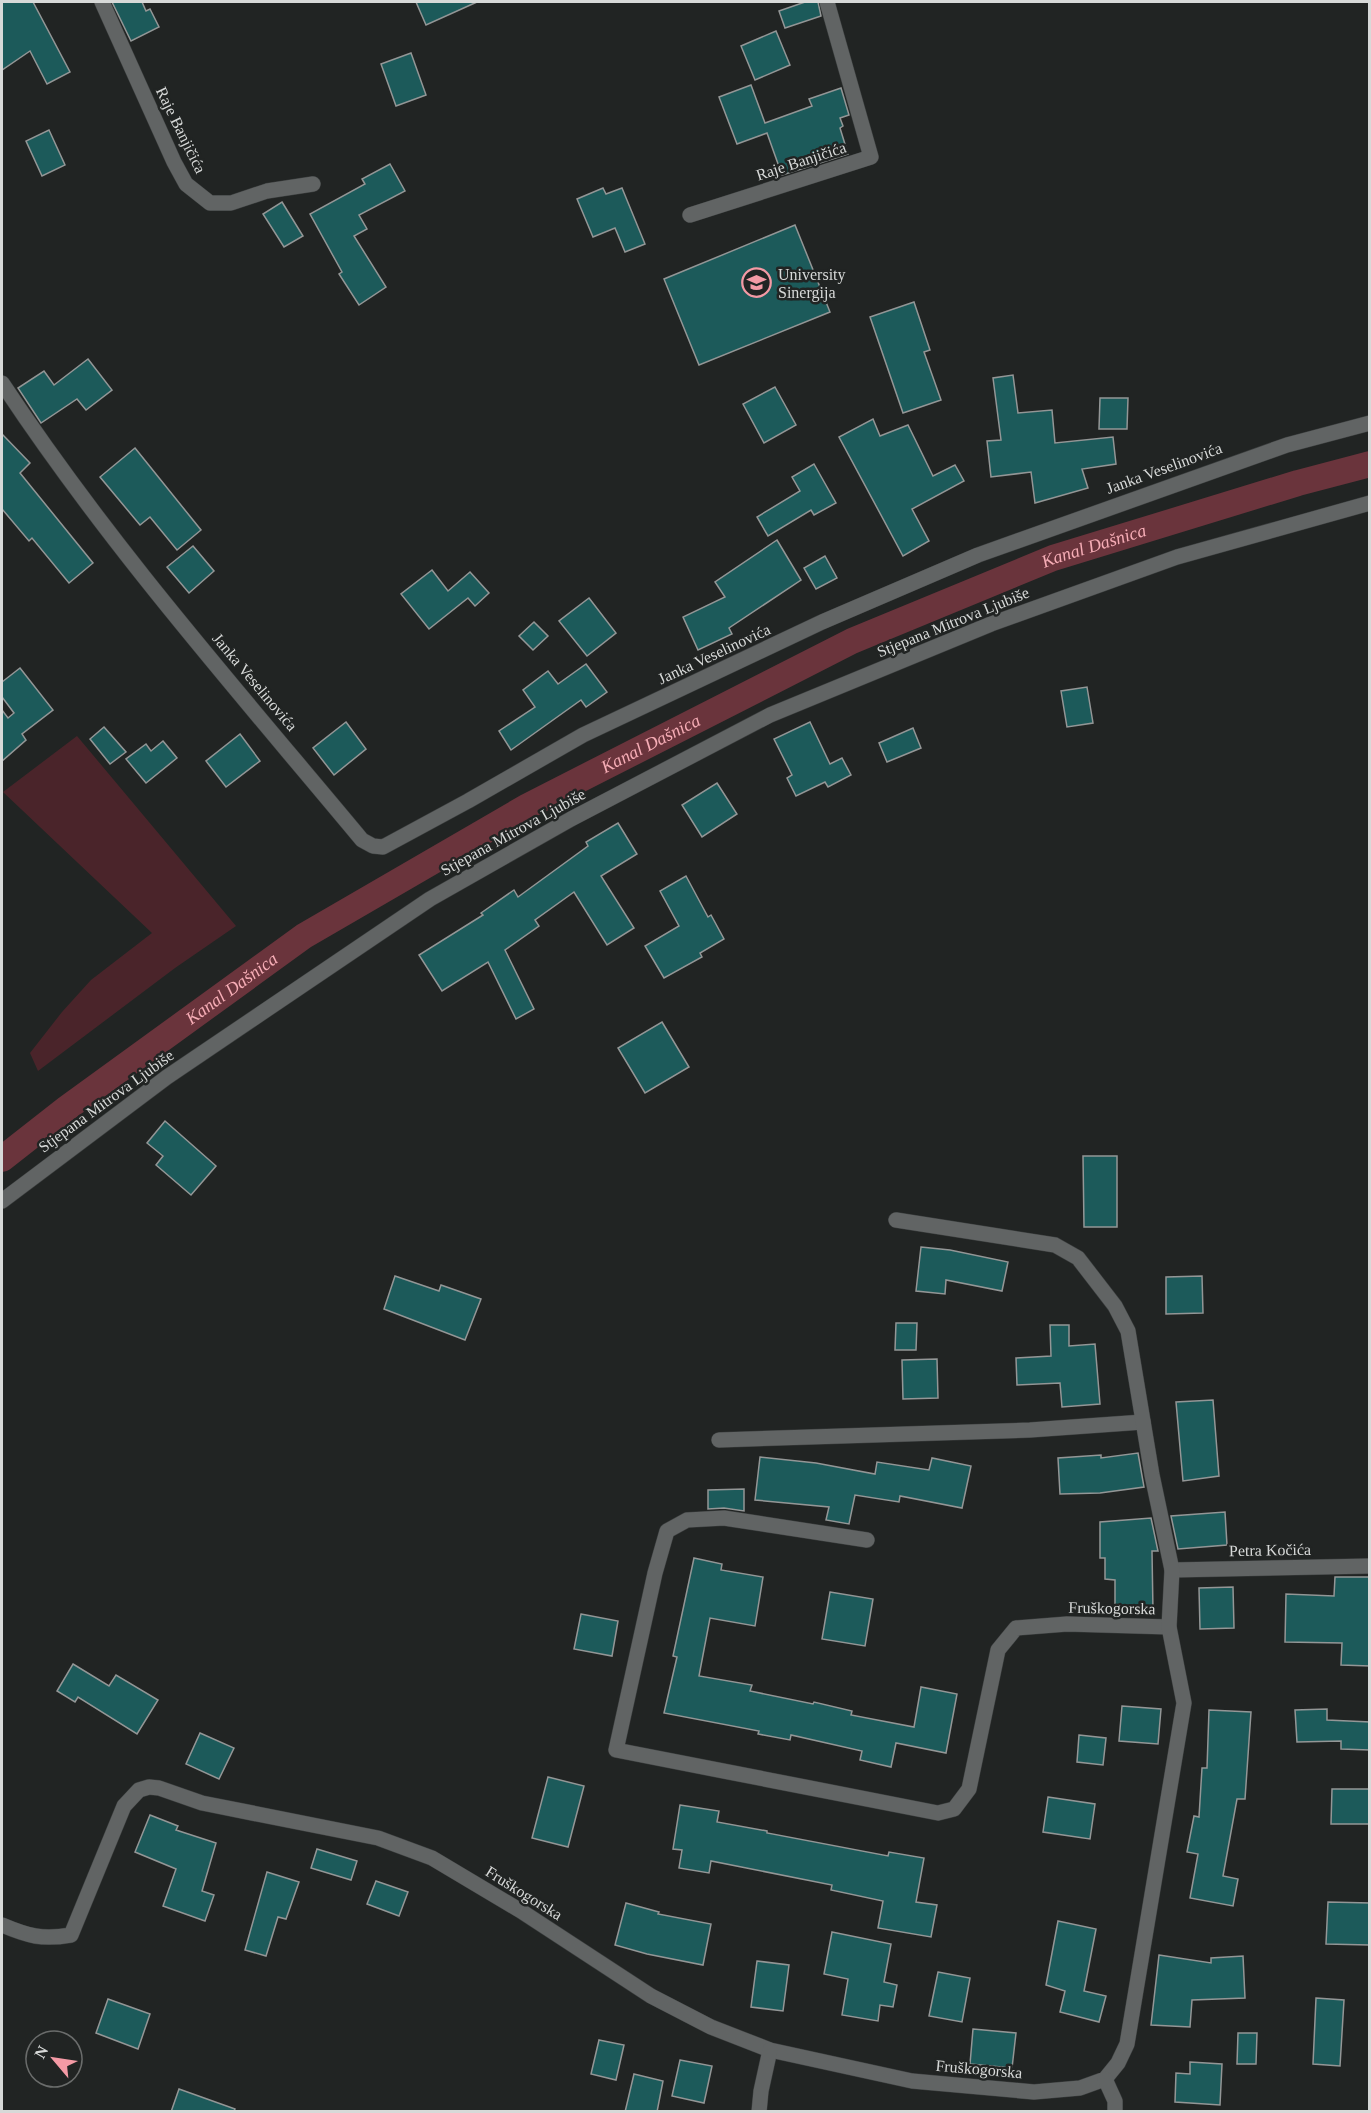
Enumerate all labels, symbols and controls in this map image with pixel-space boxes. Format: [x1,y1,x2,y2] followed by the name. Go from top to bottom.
[152,84,209,176] street label: Raje Banjičića
[754,138,849,185] street label: Raje Banjičića
[778,266,846,302] place label: University Sinergija
[741,267,773,299] school or university icon: University Sinergija
[1104,439,1224,497] street label: Janka Veselinovića
[1037,520,1148,572] water label: Kanal Dašnica
[874,584,1032,661] street label: Stjepana Mitrova Ljubiše
[655,621,773,687] street label: Janka Veselinovića
[209,630,301,734] street label: Janka Veselinovića
[597,710,703,778] water label: Kanal Dašnica
[438,785,589,880] street label: Stjepana Mitrova Ljubiše
[181,949,281,1029] water label: Kanal Dašnica
[35,1046,177,1156] street label: Stjepana Mitrova Ljubiše
[1229,1541,1311,1559] street label: Petra Kočića
[1068,1599,1156,1618] street label: Fruškogorska
[482,1863,565,1924] street label: Fruškogorska
[24,2029,84,2089] north arrow
[31,2042,52,2061] text: N
[935,2057,1023,2082] street label: Fruškogorska

